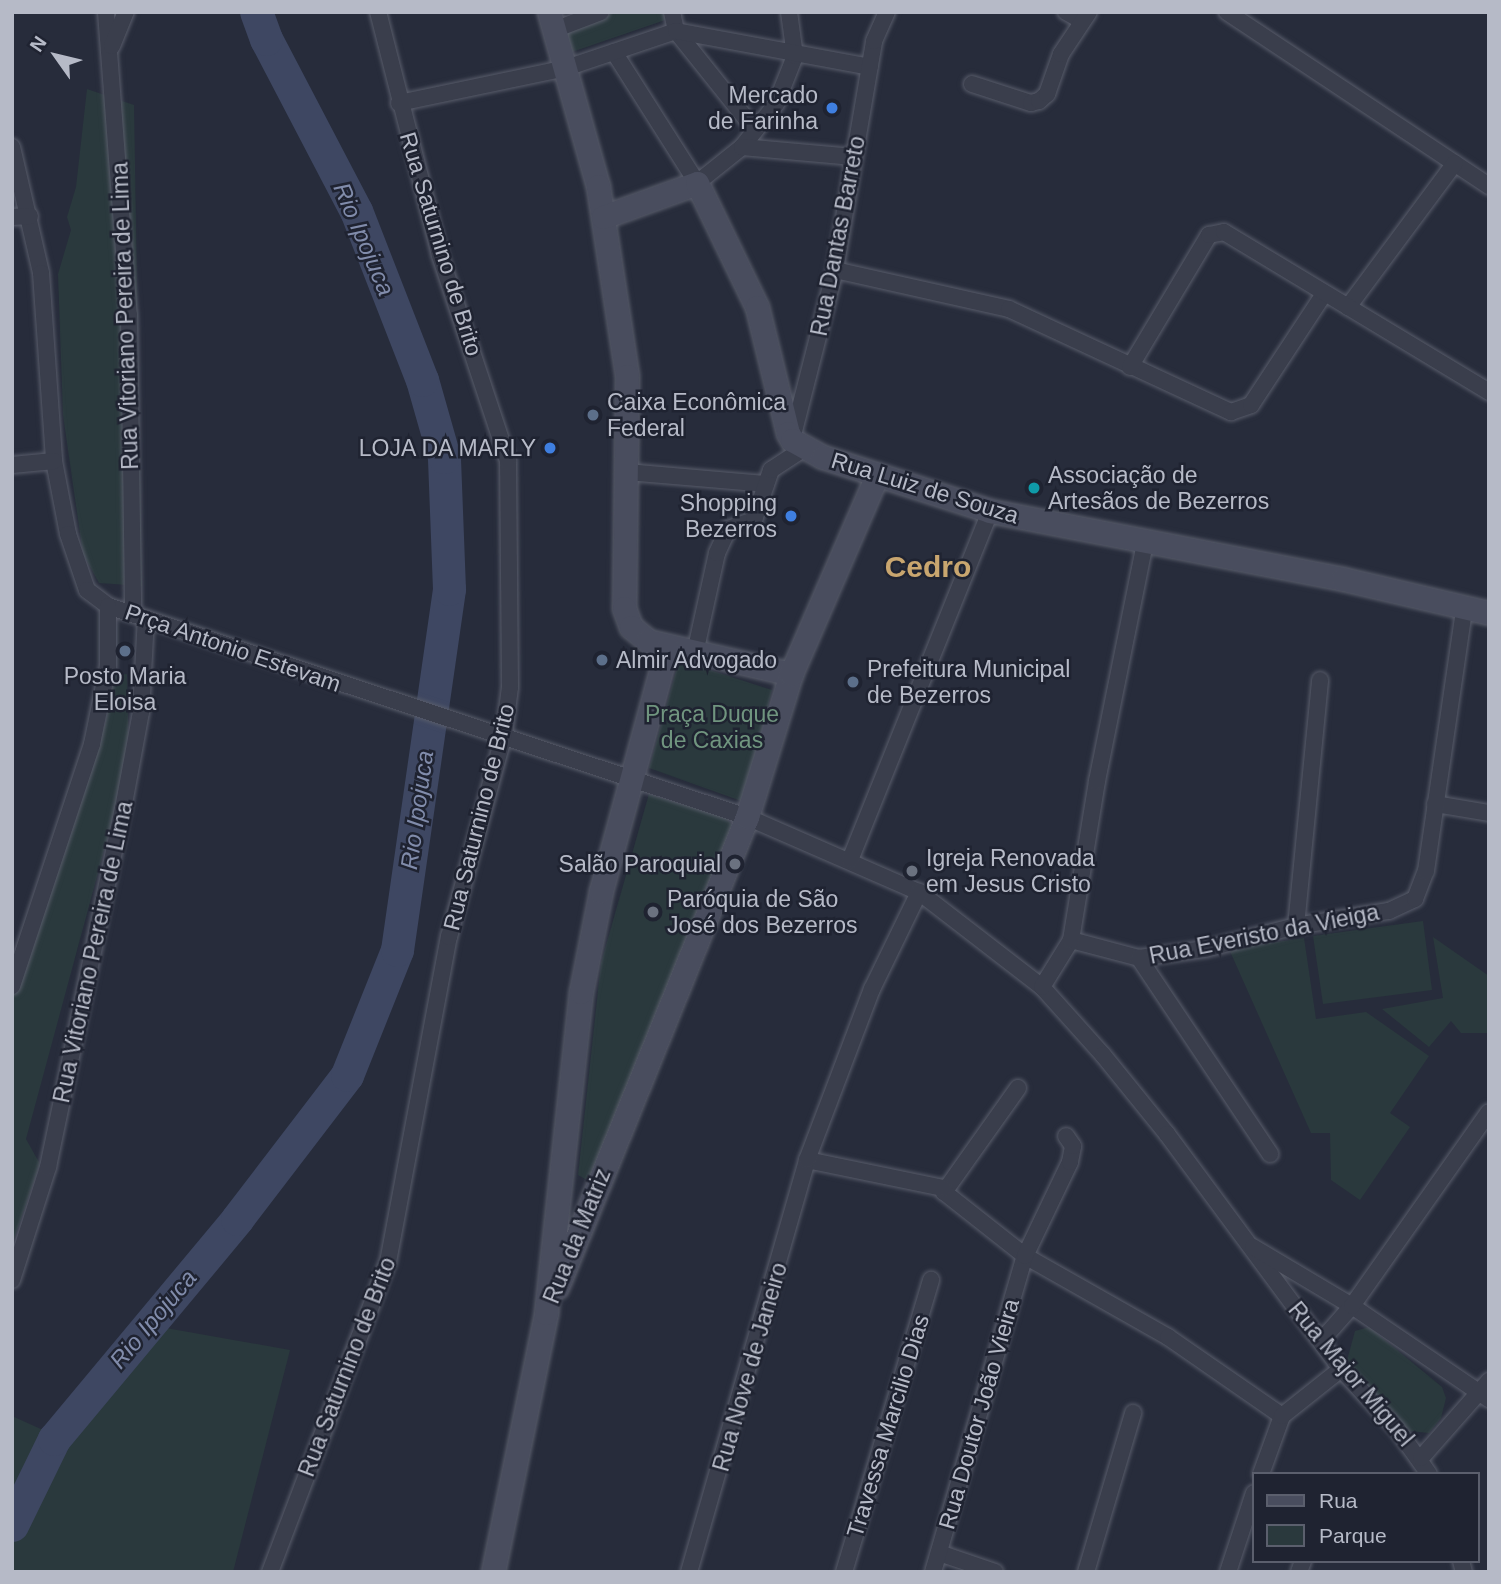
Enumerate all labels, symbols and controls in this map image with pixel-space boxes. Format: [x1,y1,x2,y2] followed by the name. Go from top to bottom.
[21,21,91,91] north arrow
[26,32,51,56] text: N
[708,81,818,135] place label: Mercado de Farinha
[824,100,840,116] marker: Mercado de Farinha
[394,129,488,359] street label: Rua Saturnino de Brito
[805,134,871,338] street label: Rua Dantas Barreto
[106,162,144,470] street label: Rua Vitoriano Pereira de Lima
[327,178,401,300] water label: Rio Ipojuca
[607,388,786,442] place label: Caixa Econômica Federal
[585,407,601,423] marker: Caixa Econômica Federal
[356,434,536,462] place label: LOJA DA MARLY
[542,440,558,456] marker: LOJA DA MARLY
[828,446,1022,530] street label: Rua Luiz de Souza
[1048,461,1269,515] place label: Associação de Artesãos de Bezerros
[1026,480,1042,496] marker: Associação de Artesãos de Bezerros
[680,489,777,543] place label: Shopping Bezerros
[783,508,799,524] marker: Shopping Bezerros
[885,549,971,585] district label: Cedro
[121,598,345,698] street label: Prça Antonio Estevam
[117,643,133,659] marker: Posto Maria Eloisa
[616,646,778,674] place label: Almir Advogado
[594,652,610,668] marker: Almir Advogado
[867,655,1070,709] place label: Prefeitura Municipal de Bezerros
[64,662,186,716] place label: Posto Maria Eloisa
[845,674,861,690] marker: Prefeitura Municipal de Bezerros
[645,700,779,754] park label: Praça Duque de Caxias
[437,701,521,933] street label: Rua Saturnino de Brito
[394,749,440,871] water label: Rio Ipojuca
[48,799,138,1105] street label: Rua Vitoriano Pereira de Lima
[926,844,1095,898] place label: Igreja Renovada em Jesus Cristo
[559,850,721,878] place label: Salão Paroquial
[727,856,743,872] marker: Salão Paroquial
[904,863,920,879] marker: Igreja Renovada em Jesus Cristo
[667,885,857,939] place label: Paróquia de São José dos Bezerros
[1147,898,1381,970] street label: Rua Everisto da Vieiga
[645,904,661,920] marker: Paróquia de São José dos Bezerros
[537,1164,617,1308] street label: Rua da Matriz
[292,1253,402,1481] street label: Rua Saturnino de Brito
[707,1259,793,1475] street label: Rua Nove de Janeiro
[103,1264,203,1374] water label: Rio Ipojuca
[933,1295,1025,1533] street label: Rua Doutor João Vieira
[1283,1296,1419,1452] street label: Rua Major Miguel
[841,1311,935,1541] street label: Travessa Marcilio Dias
[1252,1472,1480,1563] legend
[1319,1489,1358,1512] text: Rua
[1319,1524,1387,1547] text: Parque

